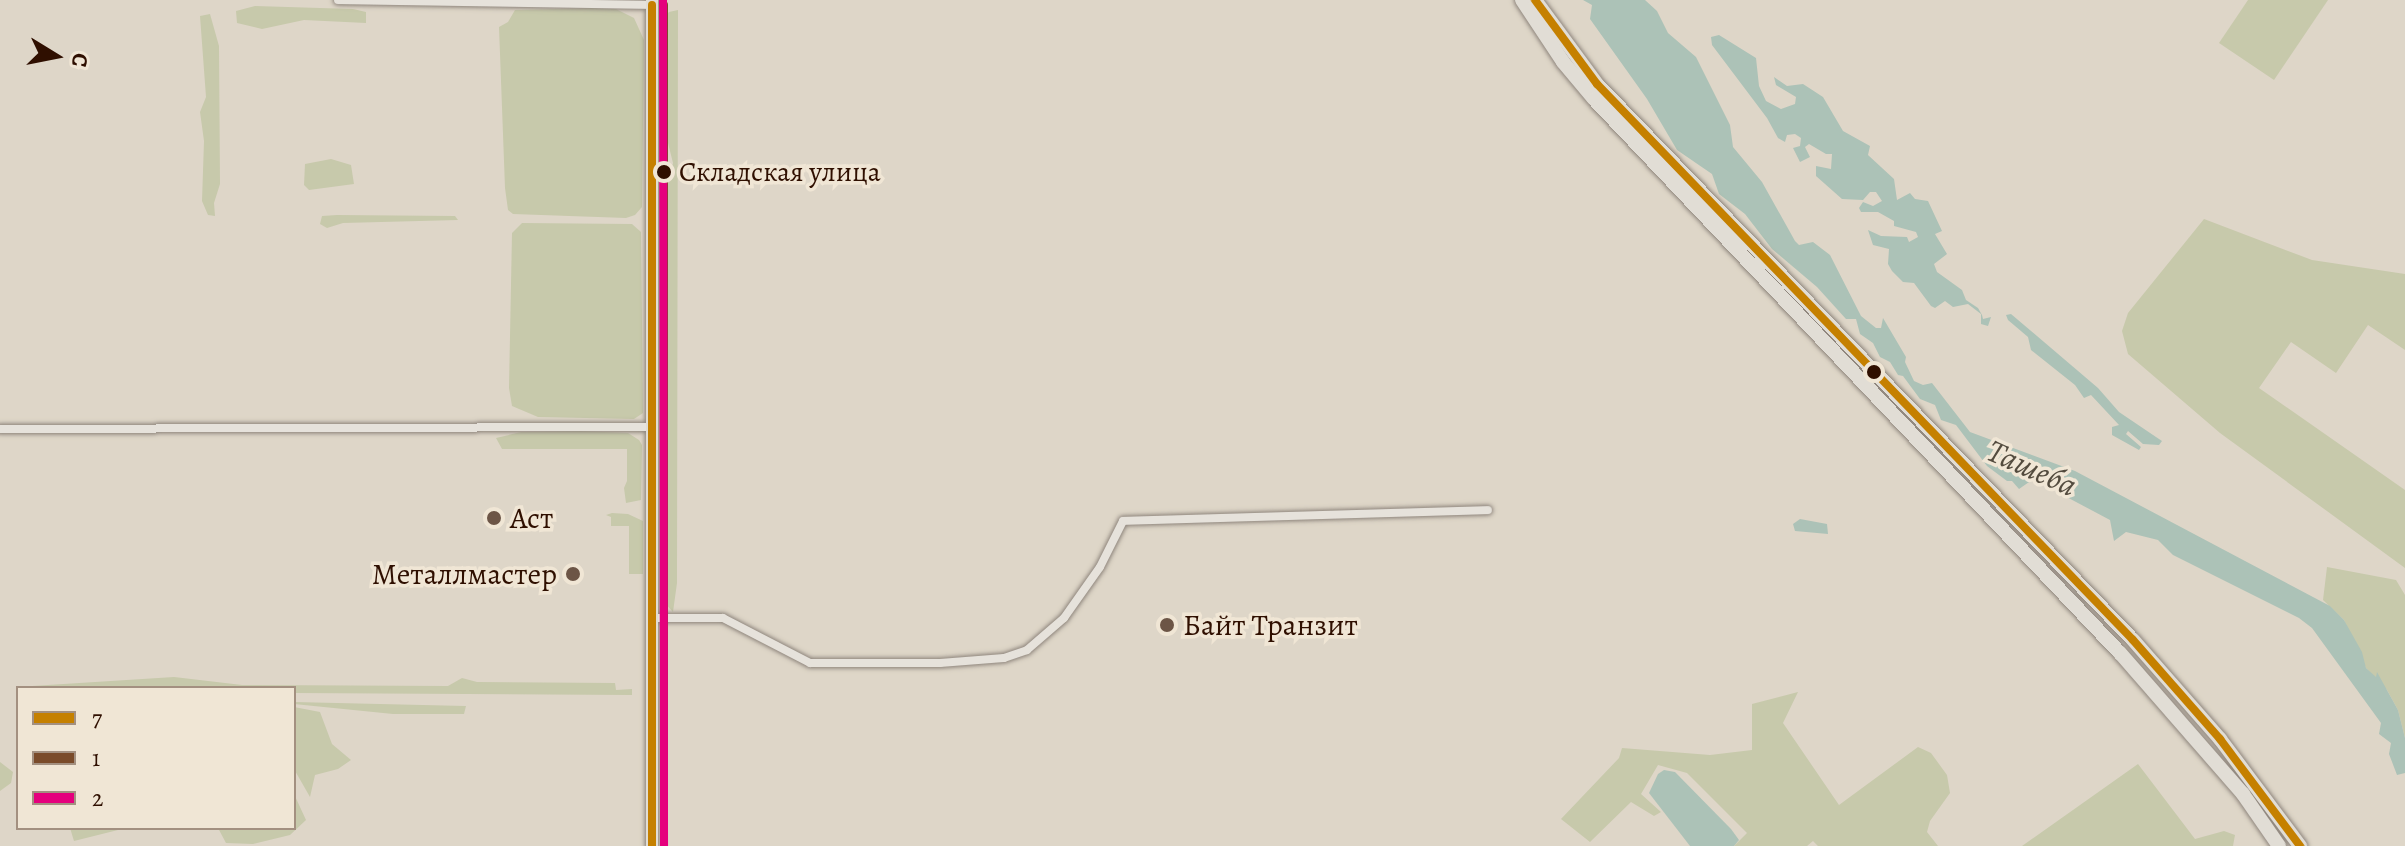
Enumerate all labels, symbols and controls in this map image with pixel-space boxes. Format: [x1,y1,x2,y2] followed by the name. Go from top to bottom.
[16,16,96,96] north arrow
[64,51,96,69] text: С
[679,155,881,189] place label: Складская улица
[656,164,672,180] marker: Складская улица
[1866,364,1882,380] unlabelled marker
[1981,431,2083,505] water label: Ташеба
[510,500,553,536] place label: Аст
[485,509,503,527] marker: Аст
[372,556,557,592] place label: Металлмастер
[564,565,582,583] marker: Металлмастер
[1183,607,1358,643] place label: Байт Транзит
[1158,616,1176,634] marker: Байт Транзит
[16,686,296,830] legend
[92,702,102,734] text: 7
[92,742,100,774] text: 1
[92,782,103,814] text: 2

